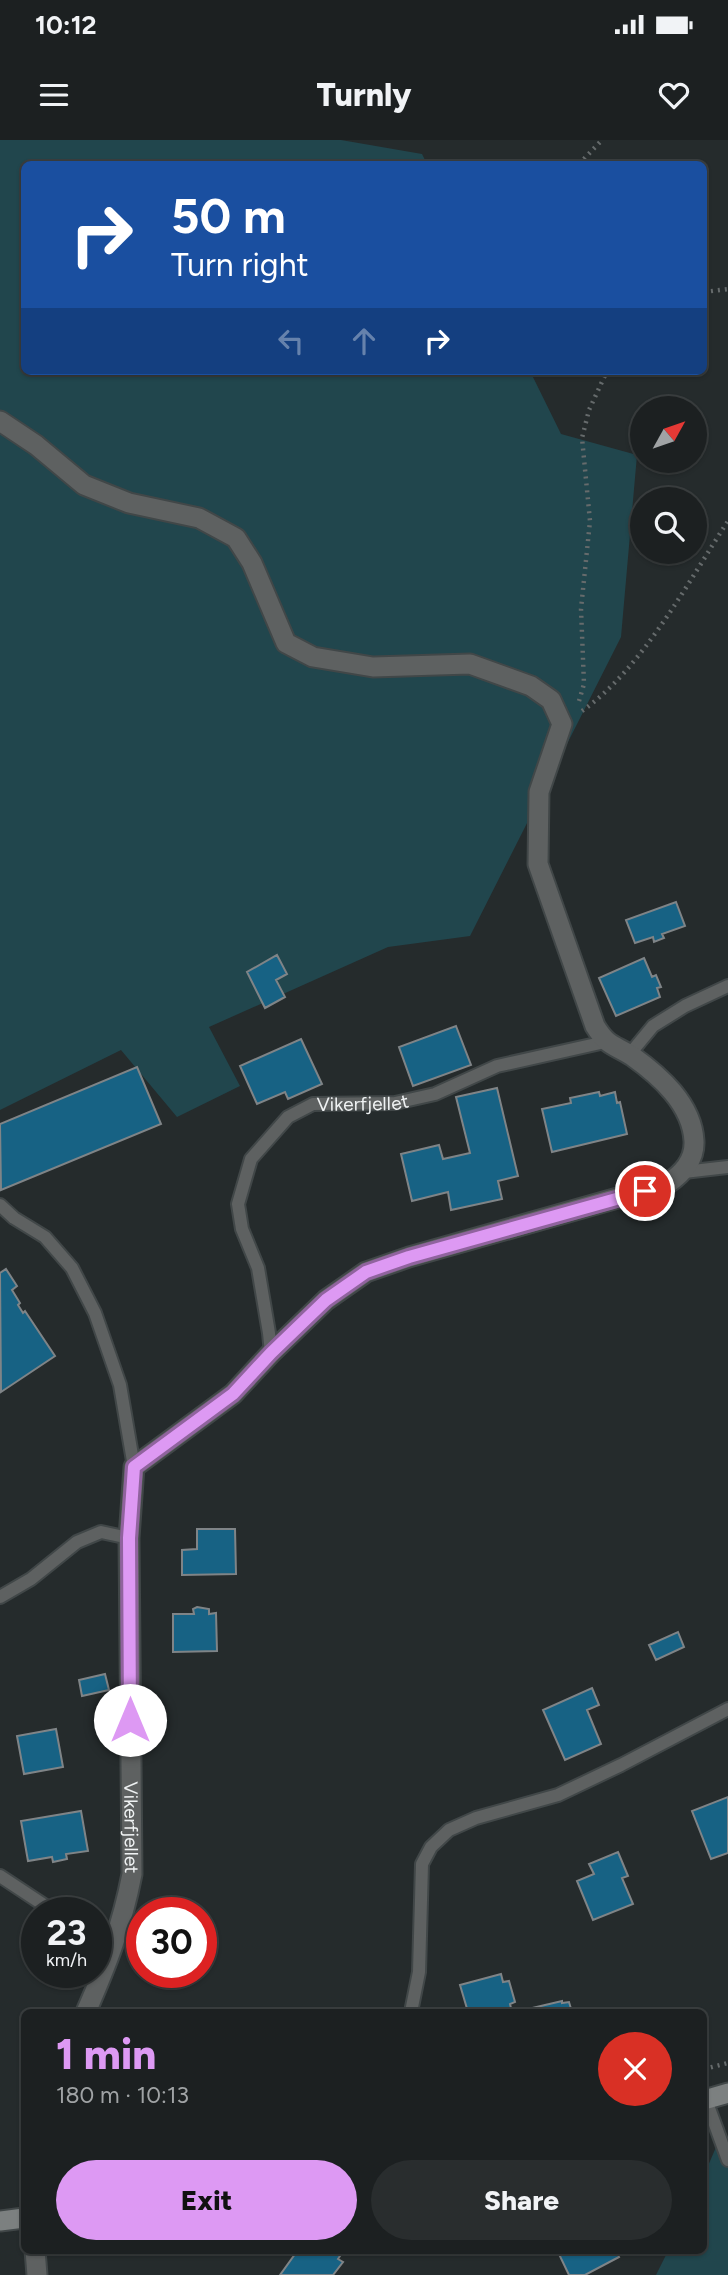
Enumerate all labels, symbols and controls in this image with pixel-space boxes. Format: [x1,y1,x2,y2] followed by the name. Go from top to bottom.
[35,9,97,41] text: 10:12
[35,76,73,114] icon: menu
[317,76,411,114] text: Turnly
[655,76,693,114] icon: heart
[171,186,286,245] text: 50 m
[56,189,147,280] icon: right
[171,246,309,284] text: Turn right
[272,322,310,360] icon: left
[345,322,383,360] icon: ahead
[418,322,456,360] icon: right
[630,396,707,472] north arrow
[630,396,707,564] map controls
[630,487,707,564] button: search
[316,1089,411,1115] street label: Vikerfjellet
[615,1161,675,1221] pin
[626,1172,664,1210] icon: arrive
[93,1683,167,1757] position arrow
[120,1781,143,1874] street label: Vikerfjellet
[126,1897,217,1988] speed limit sign: 30
[47,1912,86,1954] text: 23
[46,1949,87,1971] text: km/h
[56,2029,156,2080] text: 1 min
[598,2032,672,2106] button: close
[56,2081,189,2109] text: 180 m · 10:13
[56,2160,357,2240] button: Exit
[371,2160,672,2240] button: Share

